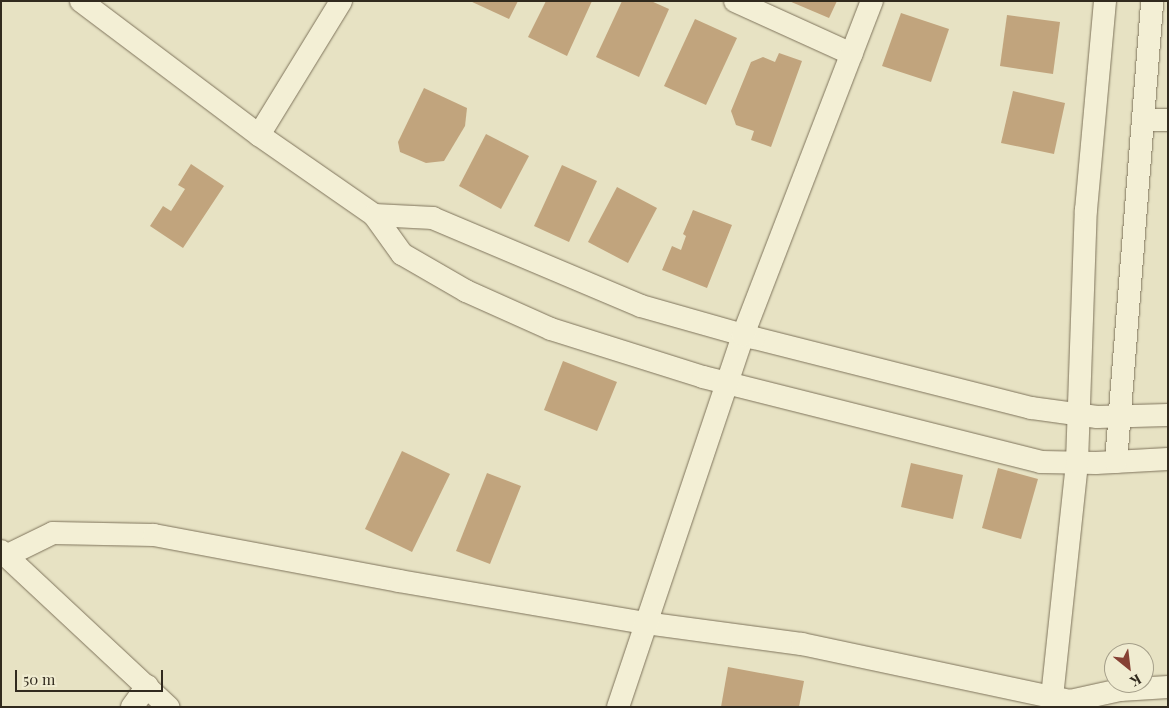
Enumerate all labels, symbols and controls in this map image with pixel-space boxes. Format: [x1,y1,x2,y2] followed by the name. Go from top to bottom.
[1104,643,1154,693] north arrow
[18,660,165,692] scale bar
[23,669,55,689] text: 50 m
[1127,670,1145,691] text: K

